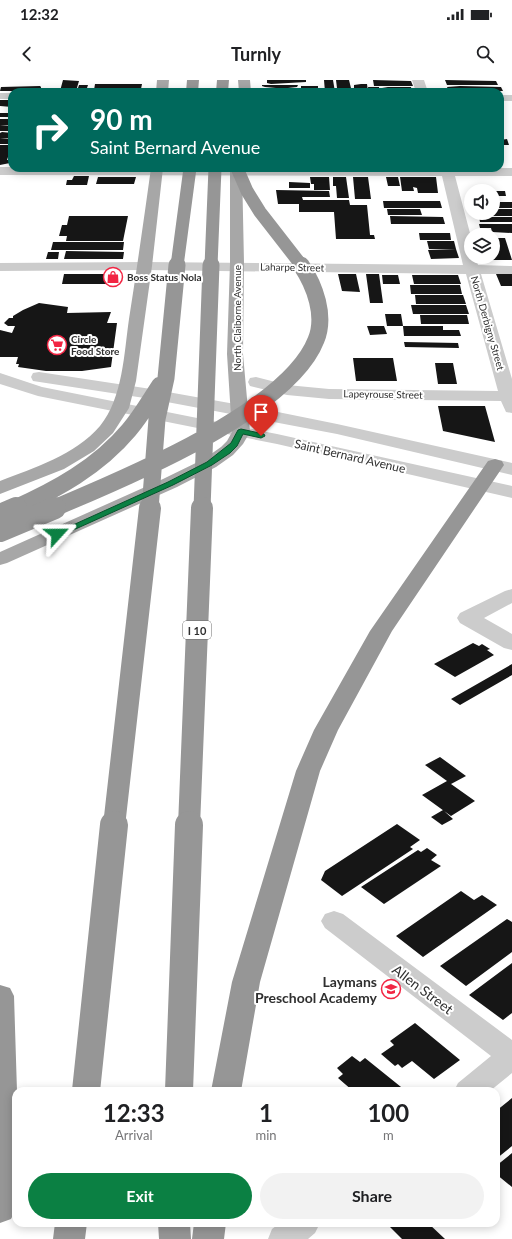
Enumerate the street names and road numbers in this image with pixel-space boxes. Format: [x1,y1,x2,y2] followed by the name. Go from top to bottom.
[260,260,325,274] street label: Laharpe Street
[231,265,243,371] street label: North Claiborne Avenue
[469,275,507,372] street label: North Derbigny Street
[343,387,423,401] street label: Lapeyrouse Street
[293,436,407,476] street label: Saint Bernard Avenue
[183,621,211,639] road number: I 10
[389,961,457,1017] street label: Allen Street

